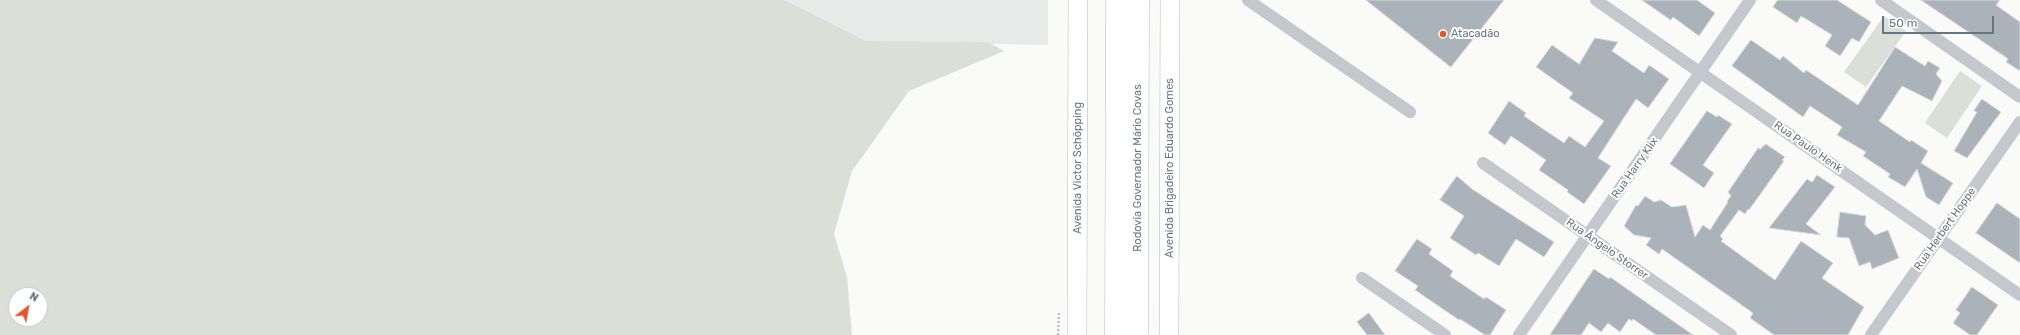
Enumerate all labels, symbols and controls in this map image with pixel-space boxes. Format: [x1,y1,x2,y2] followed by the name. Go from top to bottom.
[1884,8,1996,34] scale bar
[1889,16,1917,30] text: 50 m
[1451,27,1500,41] place label: Atacadão
[1438,29,1448,39] marker: Atacadão
[1163,78,1177,258] street label: Avenida Brigadeiro Eduardo Gomes
[1131,84,1145,252] street label: Rodovia Governador Mário Covas
[1071,102,1085,234] street label: Avenida Victor Schöpping
[1771,119,1845,175] street label: Rua Paulo Henk
[1609,135,1661,201] street label: Rua Harry Klix
[1911,185,1979,273] street label: Rua Herbert Hoppe
[1563,216,1651,282] street label: Rua Ângelo Storrer
[8,287,48,327] north arrow
[27,290,41,305] text: N

